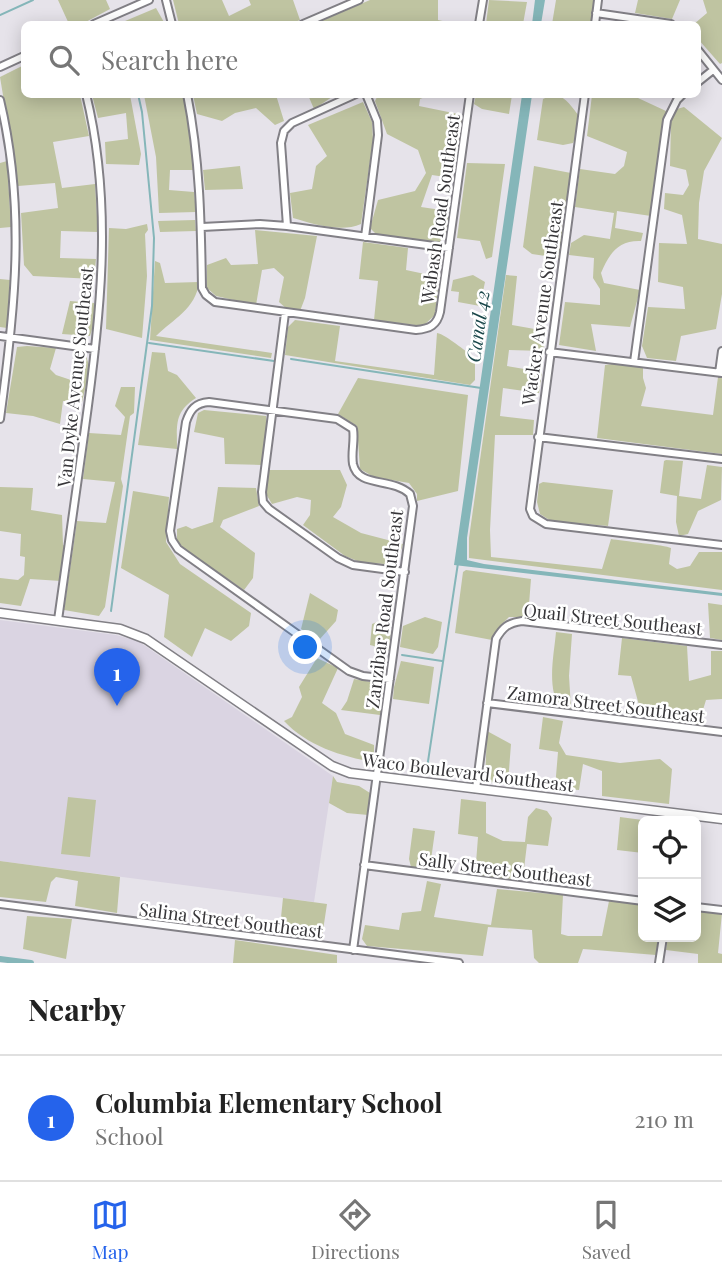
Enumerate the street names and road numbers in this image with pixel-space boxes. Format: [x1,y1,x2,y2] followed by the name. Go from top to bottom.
[415,112,465,306] street label: Wabash Road Southeast
[516,198,568,408] street label: Wacker Avenue Southeast
[51,265,99,490] street label: Van Dyke Avenue Southeast
[360,507,408,710] street label: Zanzibar Road Southeast
[522,598,704,640] street label: Quail Street Southeast
[506,680,707,728] street label: Zamora Street Southeast
[360,747,576,797] street label: Waco Boulevard Southeast
[417,846,593,892] street label: Sally Street Southeast
[138,897,325,943] street label: Salina Street Southeast

